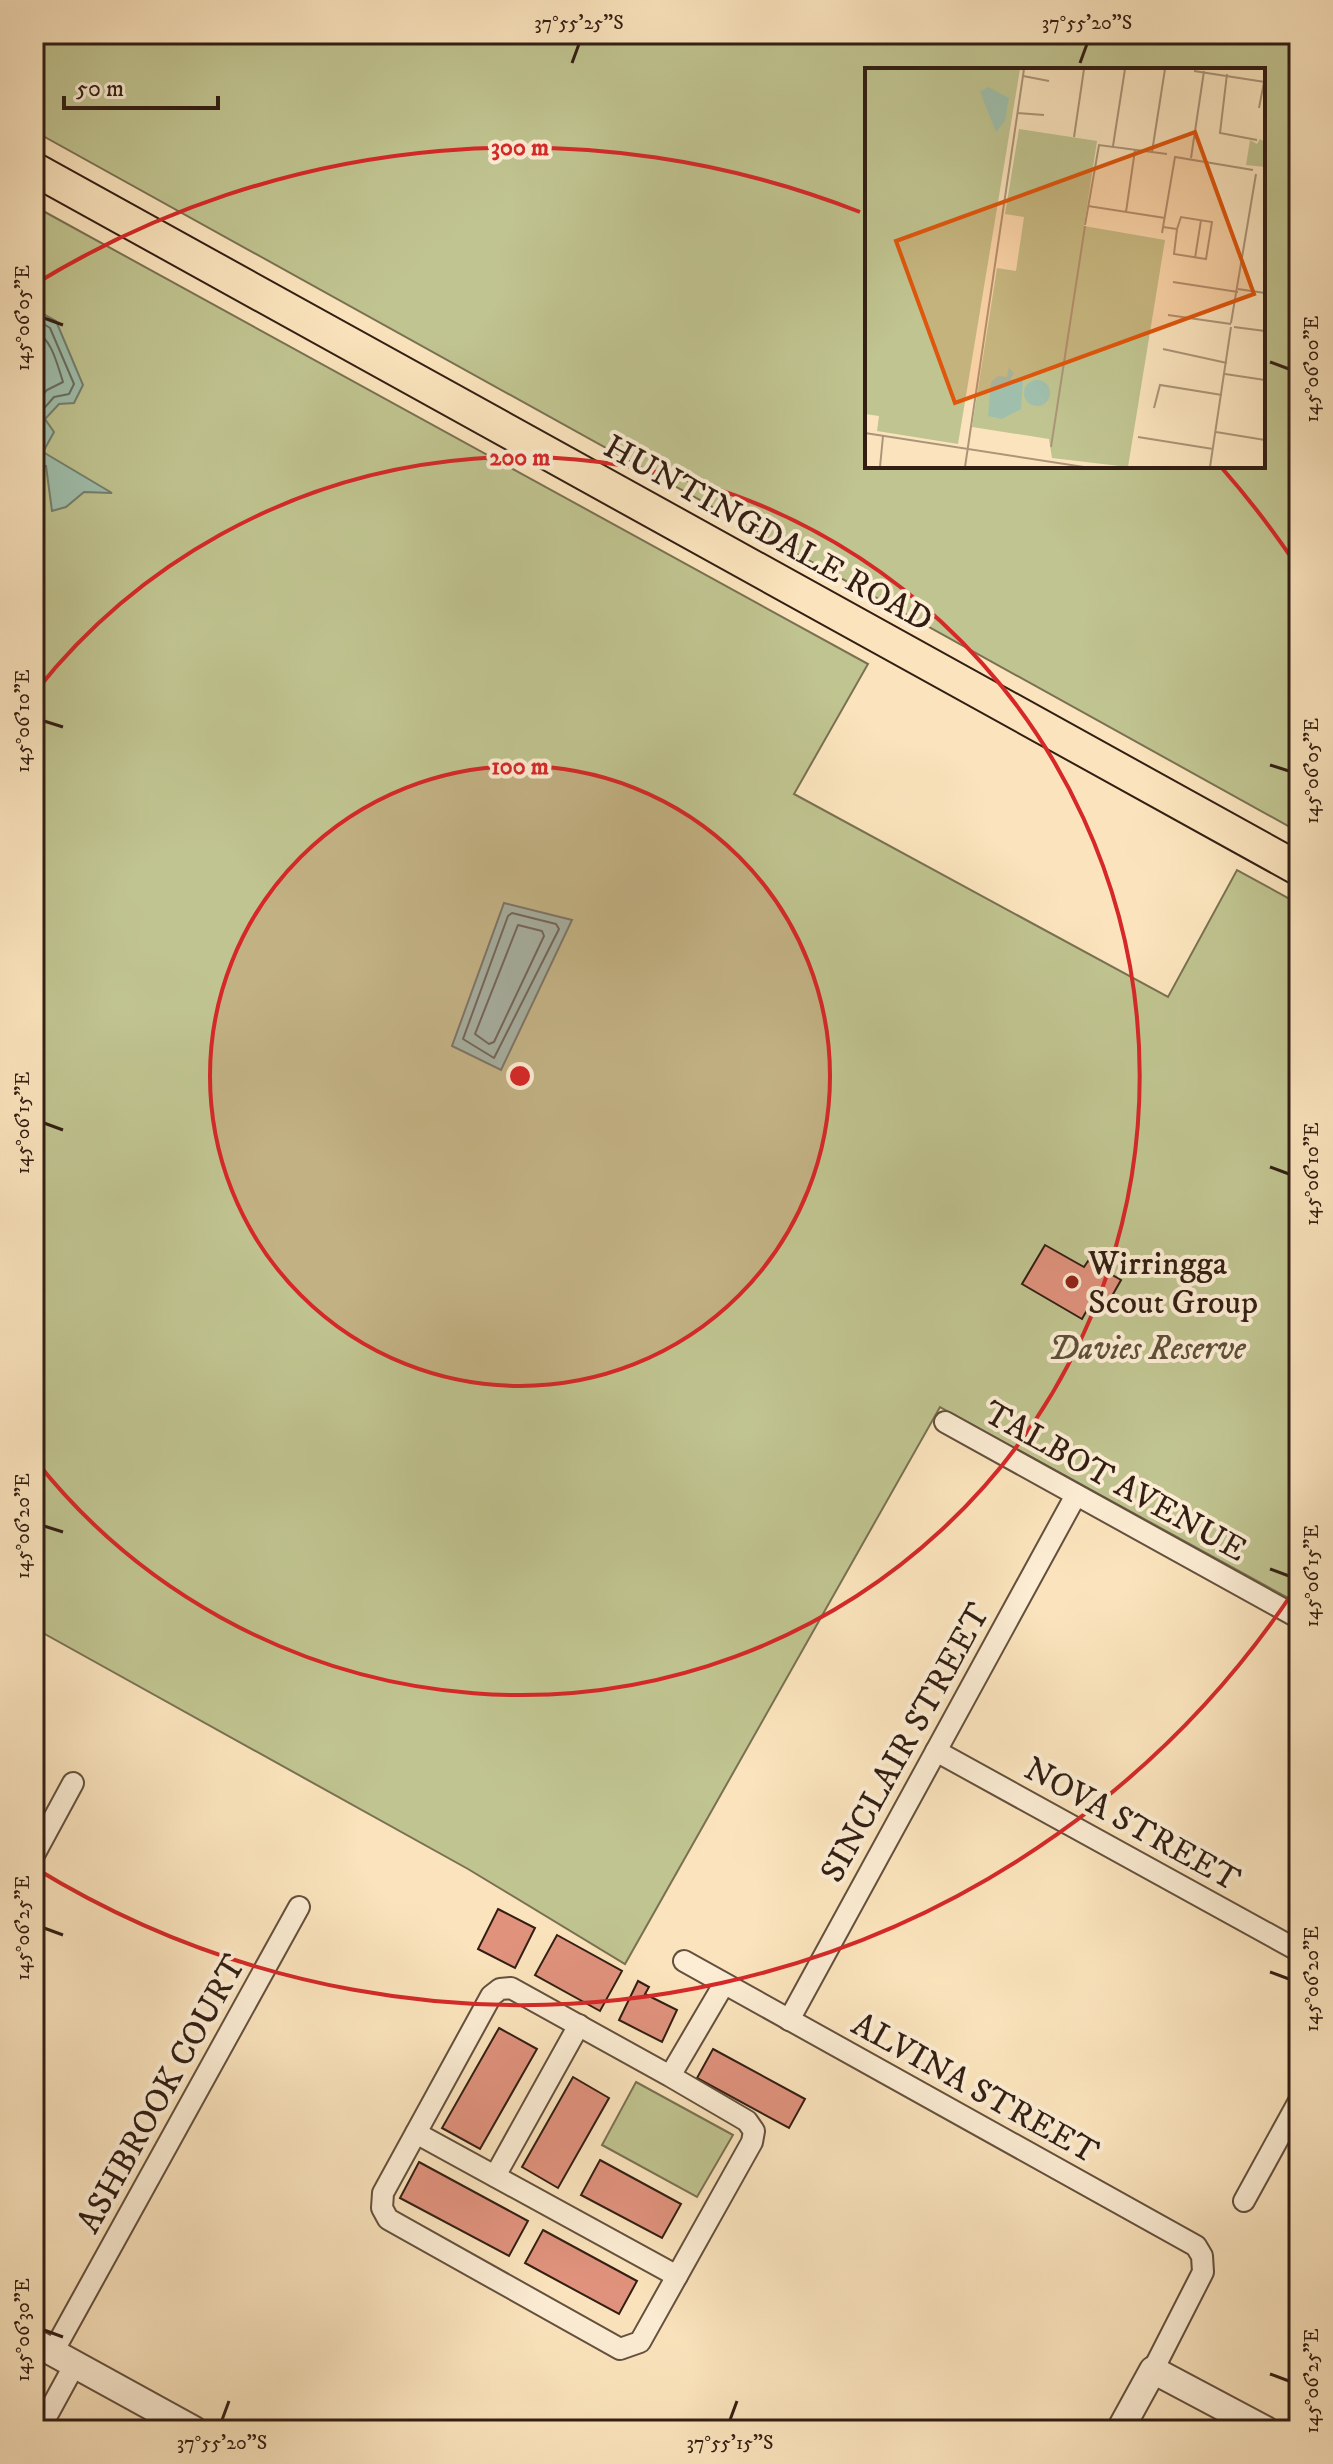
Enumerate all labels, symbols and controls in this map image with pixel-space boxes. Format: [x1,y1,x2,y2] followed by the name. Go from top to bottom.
[534,11,624,36] text: 37°55'25"S
[1042,11,1132,36] text: 37°55'20"S
[64,60,218,110] scale bar
[865,68,1265,468] inset map
[76,74,124,104] text: 50 m
[491,133,549,163] text: 300 m
[11,265,36,371] text: 145°06'05"E
[1300,316,1325,422] text: 145°06'00"E
[596,426,940,642] street label: HUNTINGDALE ROAD
[490,443,550,473] text: 200 m
[11,669,36,773] text: 145°06'10"E
[1300,718,1325,824] text: 145°06'05"E
[491,752,549,782] text: 100 m
[506,1062,534,1090] centre of rings
[11,1072,36,1174] text: 145°06'15"E
[1300,1122,1325,1226] text: 145°06'10"E
[1087,1243,1258,1324] place label: Wirringga Scout Group
[1063,1273,1081,1291] marker: Wirringga Scout Group
[1049,1328,1247,1370] park label: Davies Reserve
[976,1392,1254,1571] street label: TALBOT AVENUE
[11,1473,36,1579] text: 145°06'20"E
[1300,1525,1325,1627] text: 145°06'15"E
[812,1596,1000,1890] street label: SINCLAIR STREET
[1017,1748,1248,1902] street label: NOVA STREET
[11,1875,36,1981] text: 145°06'25"E
[1300,1926,1325,2032] text: 145°06'20"E
[68,1947,256,2241] street label: ASHBROOK COURT
[844,2004,1106,2174] street label: ALVINA STREET
[11,2278,36,2382] text: 145°06'30"E
[1300,2328,1325,2434] text: 145°06'25"E
[177,2431,267,2456] text: 37°55'20"S
[687,2431,773,2456] text: 37°55'15"S

